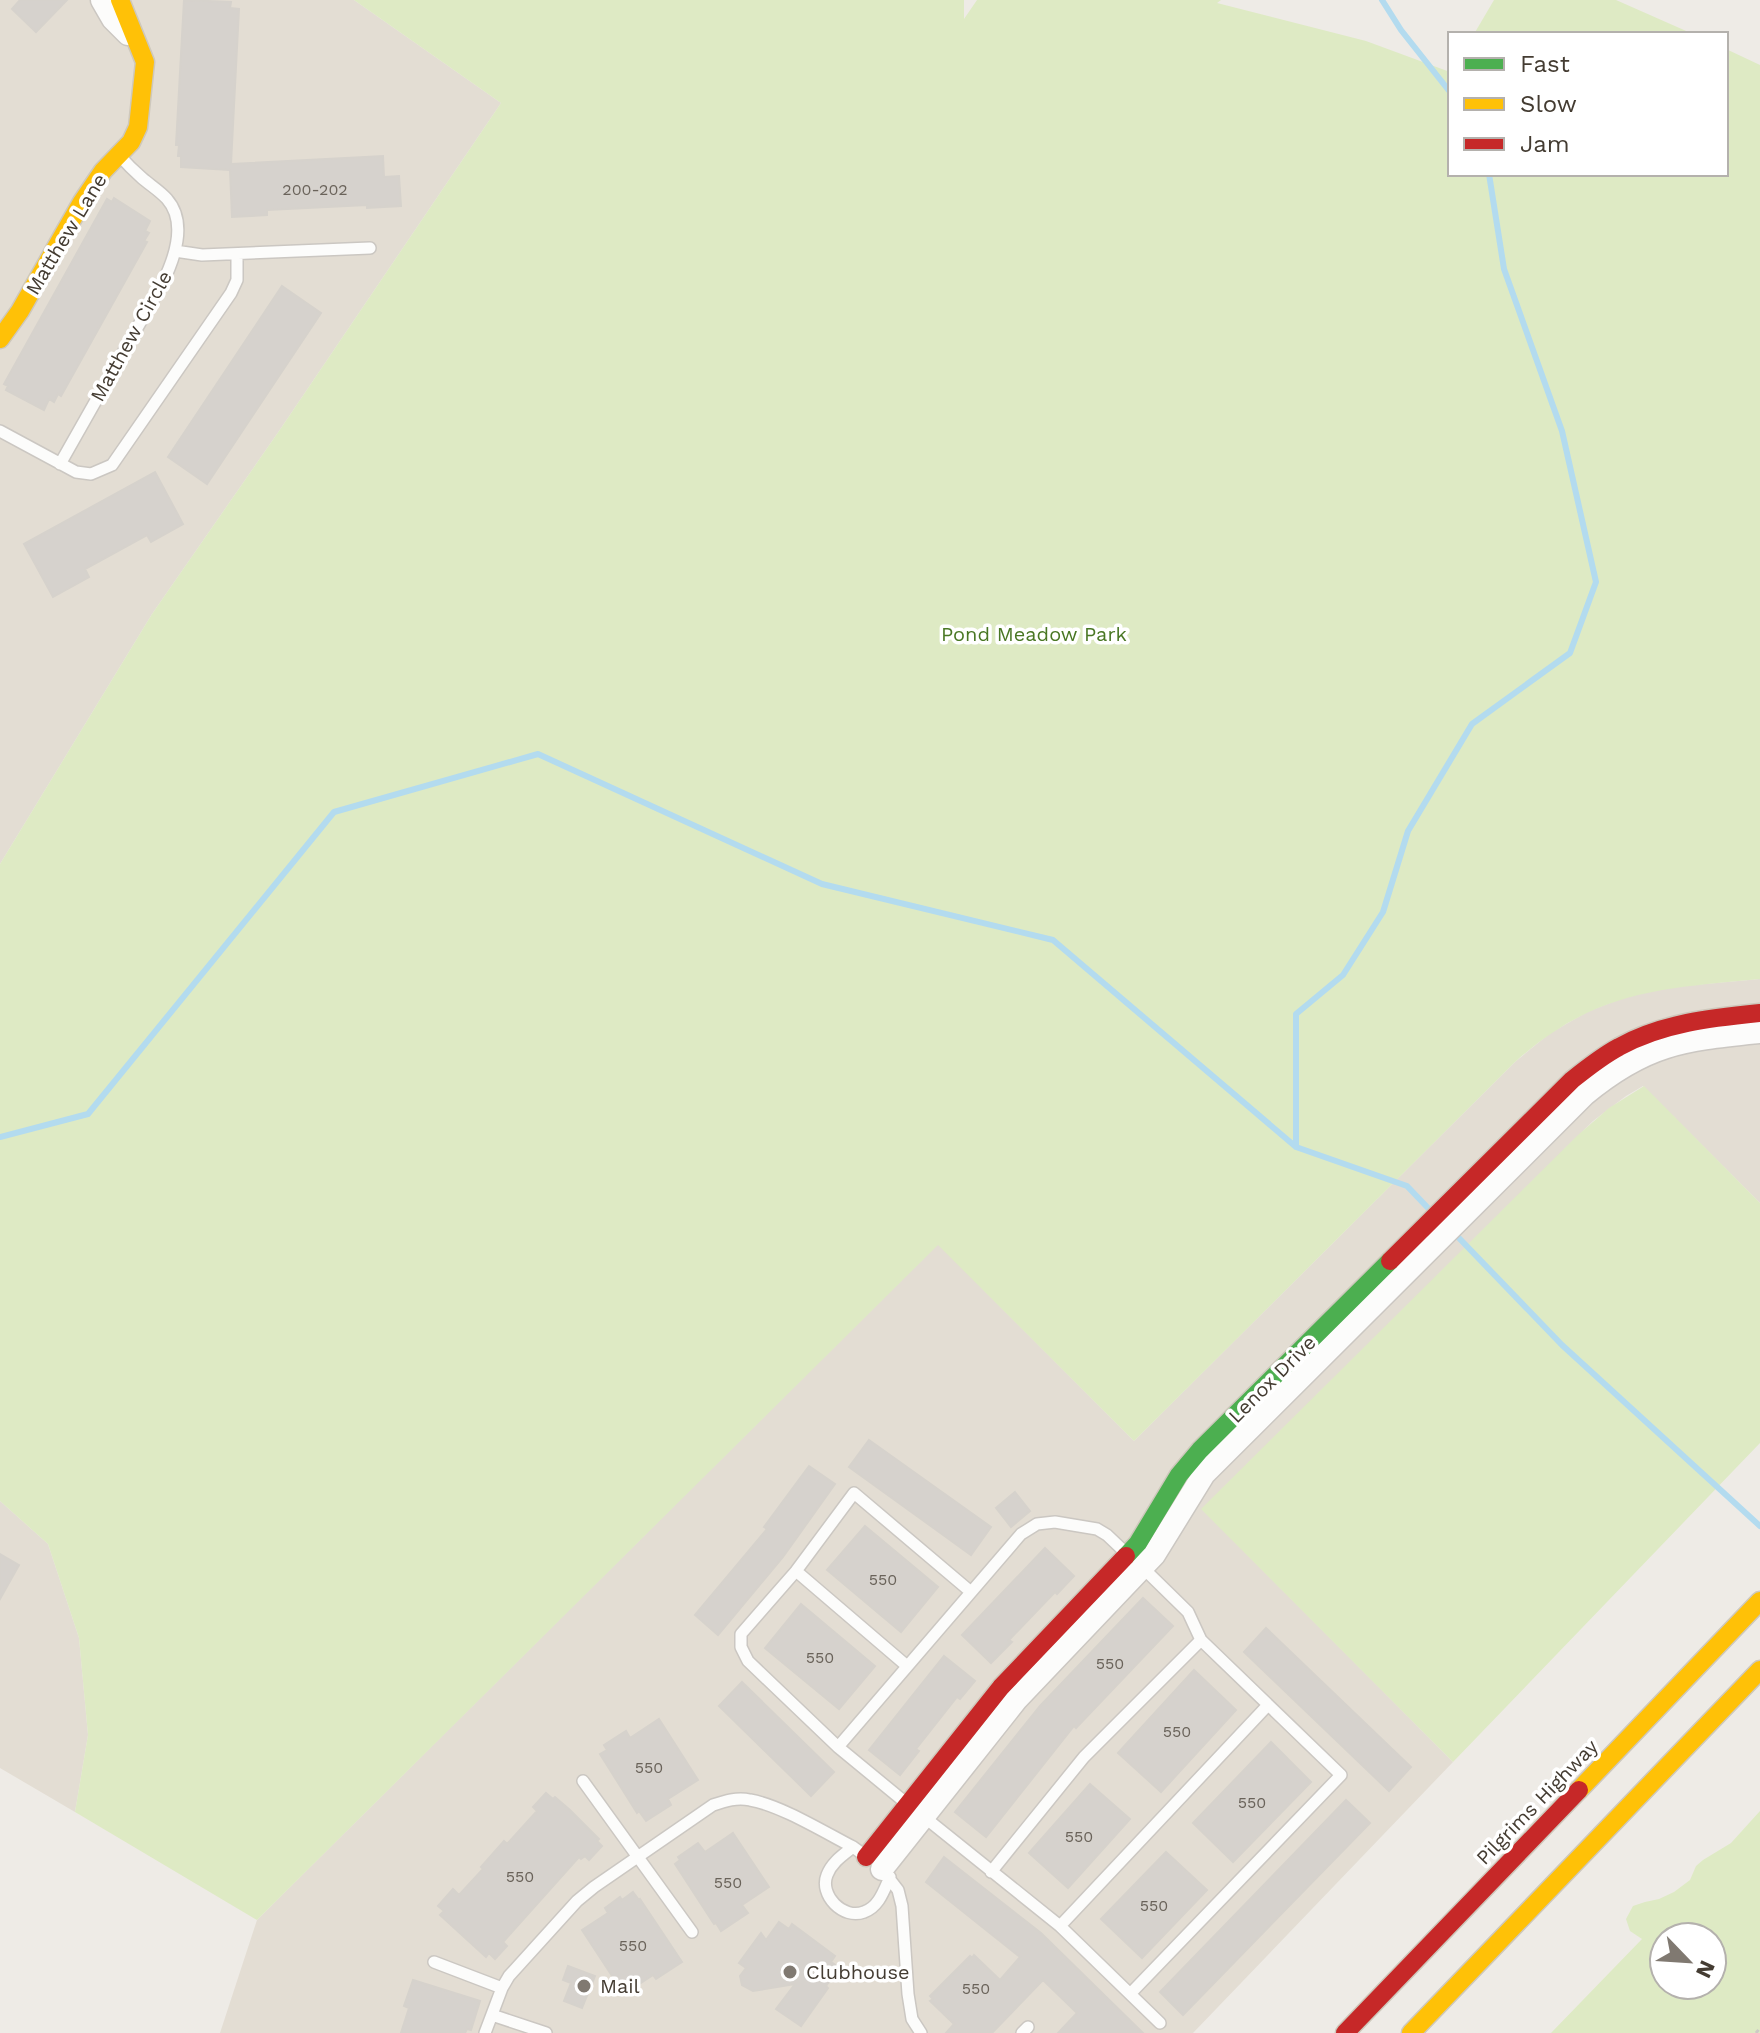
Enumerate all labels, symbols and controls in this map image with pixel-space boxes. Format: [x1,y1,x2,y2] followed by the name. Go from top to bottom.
[1448,32,1728,176] legend
[1520,50,1570,78] text: Fast
[1520,90,1577,118] text: Slow
[1520,130,1570,158] text: Jam
[20,169,112,299] street label: Matthew Lane
[282,180,348,199] house number: 200-202
[85,266,177,406] street label: Matthew Circle
[941,622,1127,646] park label: Pond Meadow Park
[1223,1330,1321,1428] street label: Lenox Drive
[869,1570,897,1589] house number: 550
[806,1648,834,1667] house number: 550
[1096,1654,1124,1673] house number: 550
[1163,1722,1191,1741] house number: 550
[1471,1734,1603,1870] street label: Pilgrims Highway
[635,1758,663,1777] house number: 550
[1238,1793,1266,1812] house number: 550
[1065,1827,1093,1846] house number: 550
[506,1867,534,1886] house number: 550
[714,1873,742,1892] house number: 550
[1140,1896,1168,1915] house number: 550
[1648,1921,1728,2001] north arrow
[619,1936,647,1955] house number: 550
[1691,1957,1720,1982] text: N
[806,1960,910,1984] place label: Clubhouse
[781,1963,799,1981] marker: Clubhouse
[600,1974,640,1998] place label: Mail
[575,1977,593,1995] marker: Mail
[962,1979,990,1998] house number: 550

